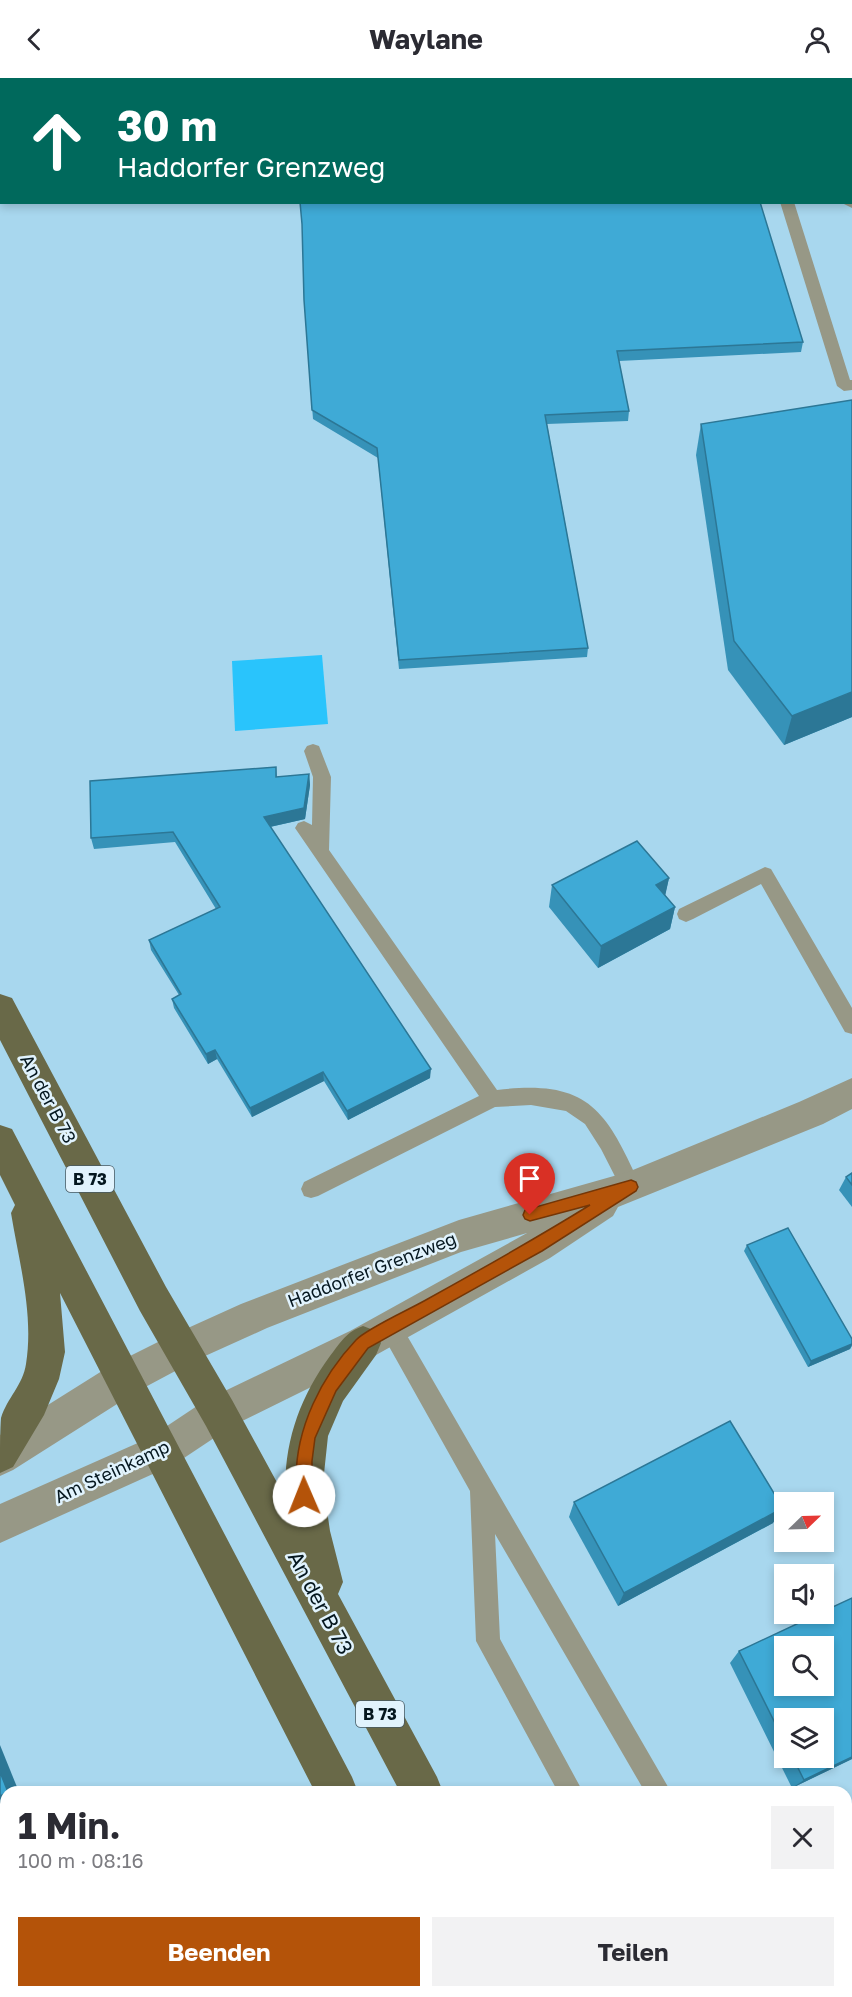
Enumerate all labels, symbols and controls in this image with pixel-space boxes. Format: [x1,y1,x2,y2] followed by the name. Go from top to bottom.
[18,23,51,56] icon: back
[369,23,483,55] text: Waylane
[801,23,834,56] icon: person
[117,100,217,150] text: 30 m
[18,102,96,180] icon: ahead
[117,151,385,183] text: Haddorfer Grenzweg
[16,1050,81,1147] street label: An der B 73
[504,1153,555,1215] pin
[513,1162,546,1195] icon: arrive
[66,1166,114,1192] road number: B 73
[284,1227,459,1311] street label: Haddorfer Grenzweg
[51,1435,173,1507] street label: Am Steinkamp
[272,1464,336,1528] position arrow
[774,1492,834,1552] north arrow
[774,1492,834,1768] map controls
[283,1546,359,1659] street label: An der B 73
[774,1564,834,1624] button: sound
[774,1636,834,1696] button: search
[356,1701,404,1727] road number: B 73
[774,1708,834,1768] button: layers
[18,1804,121,1847] text: 1 Min.
[771,1806,834,1869] button: close
[18,1848,144,1872] text: 100 m · 08:16
[18,1917,420,1986] button: Beenden
[432,1917,834,1986] button: Teilen

